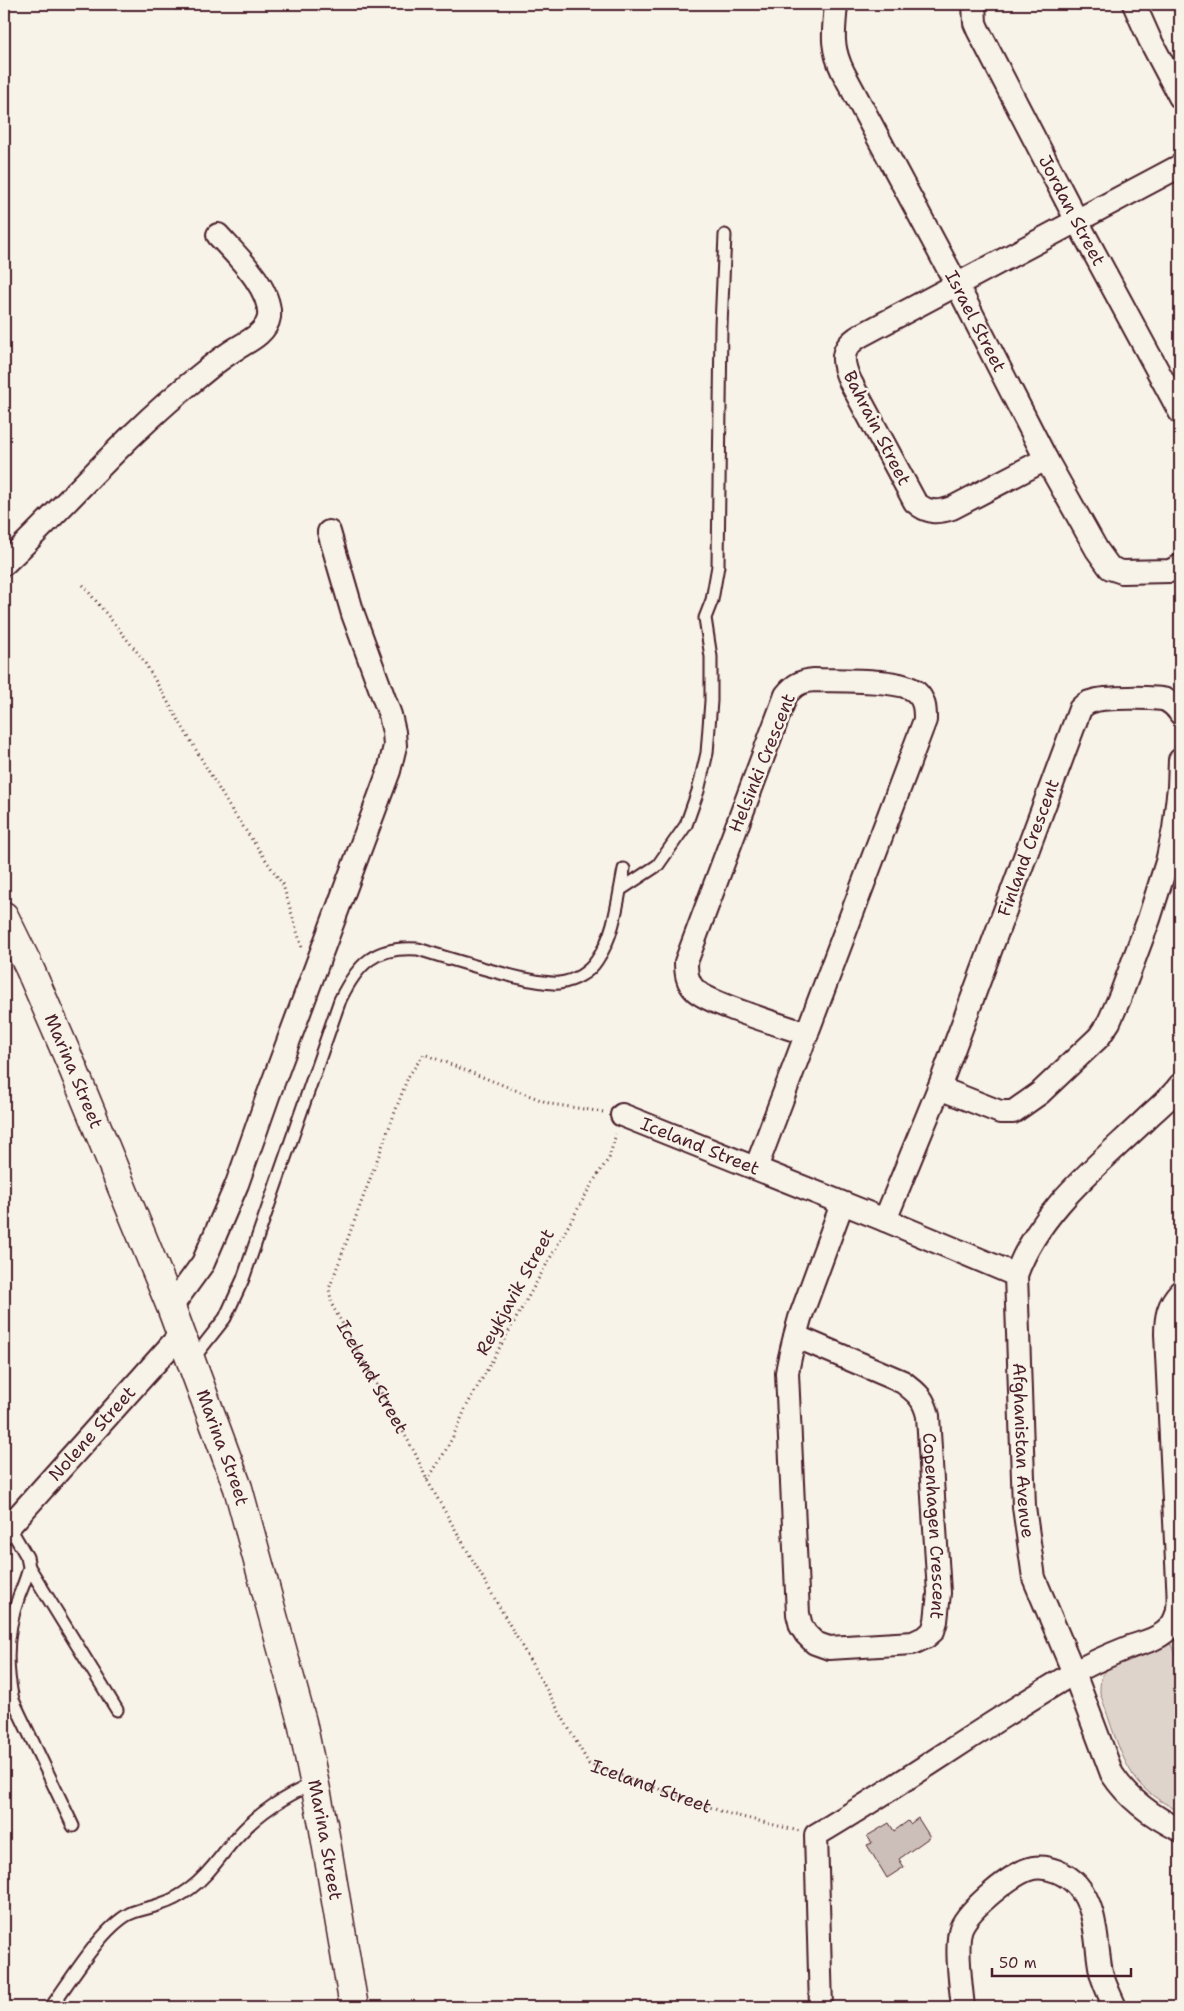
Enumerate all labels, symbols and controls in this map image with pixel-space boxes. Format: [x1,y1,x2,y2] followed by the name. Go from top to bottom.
[1033,151,1111,270] street label: Jordan Street
[939,266,1012,376] street label: Israel Street
[838,367,916,490] street label: Bahrain Street
[723,690,801,836] street label: Helsinki Crescent
[992,776,1065,920] street label: Finland Crescent
[39,1010,108,1132] street label: Marina Street
[637,1112,763,1181] street label: Iceland Street
[470,1224,560,1360] street label: Reykjavik Street
[331,1316,414,1438] street label: Iceland Street
[1007,1362,1040,1540] street label: Afghanistan Avenue
[43,1381,141,1486] street label: Nolene Street
[191,1386,254,1508] street label: Marina Street
[917,1432,951,1621] street label: Copenhagen Crescent
[588,1754,715,1819] street label: Iceland Street
[302,1777,348,1902] street label: Marina Street
[992,1946,1130,1978] scale bar
[999,1953,1037,1973] text: 50 m

